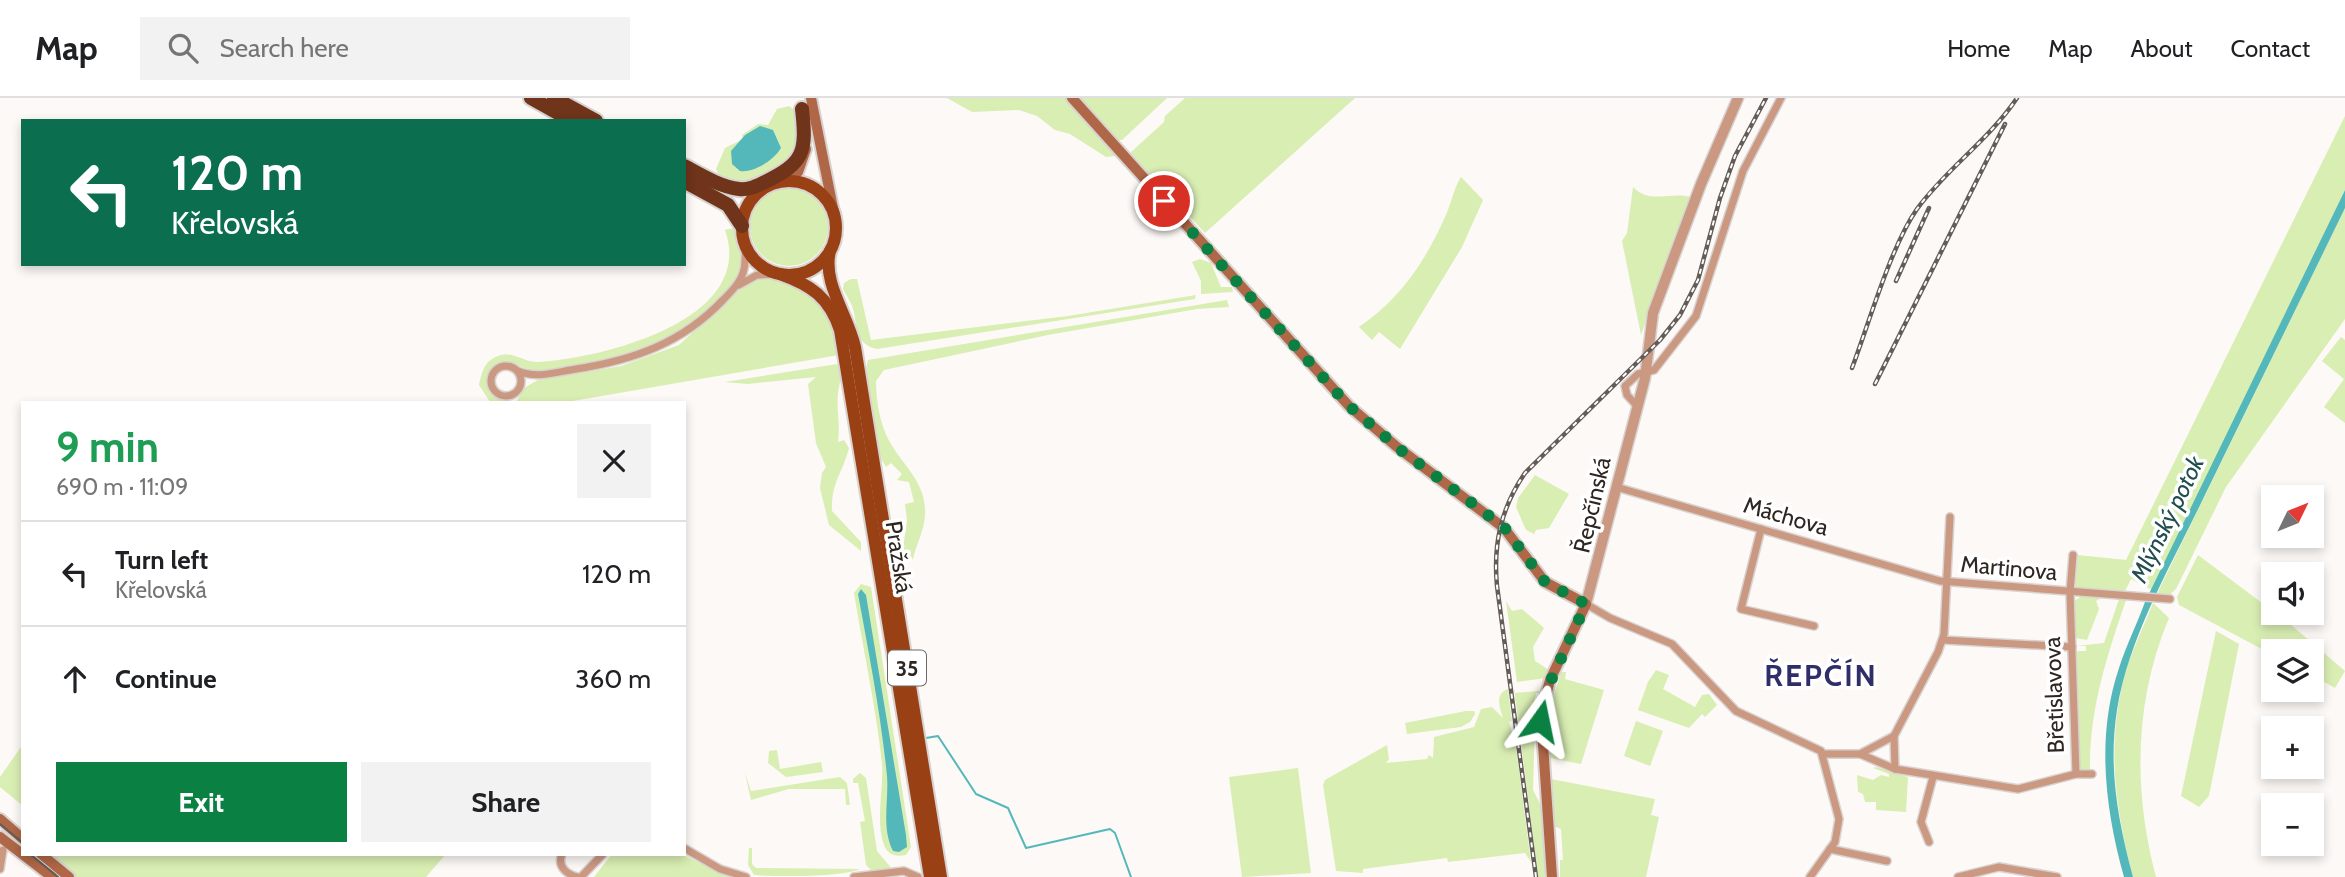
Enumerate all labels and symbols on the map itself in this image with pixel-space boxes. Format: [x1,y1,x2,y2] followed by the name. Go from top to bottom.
[1134,171,1194,231] pin
[2124,451,2210,588] water label: Mlýnský potok
[1566,454,1617,556] street label: Řepčínská
[2261,485,2324,548] north arrow
[1740,491,1832,541] street label: Máchova
[879,519,919,595] street label: Pražská
[1959,550,2059,586] street label: Martinova
[2038,636,2070,754] street label: Břetislavova
[888,650,926,686] road number: 35
[1764,657,1878,694] district label: ŘEPČÍN
[1503,684,1577,758] position arrow

